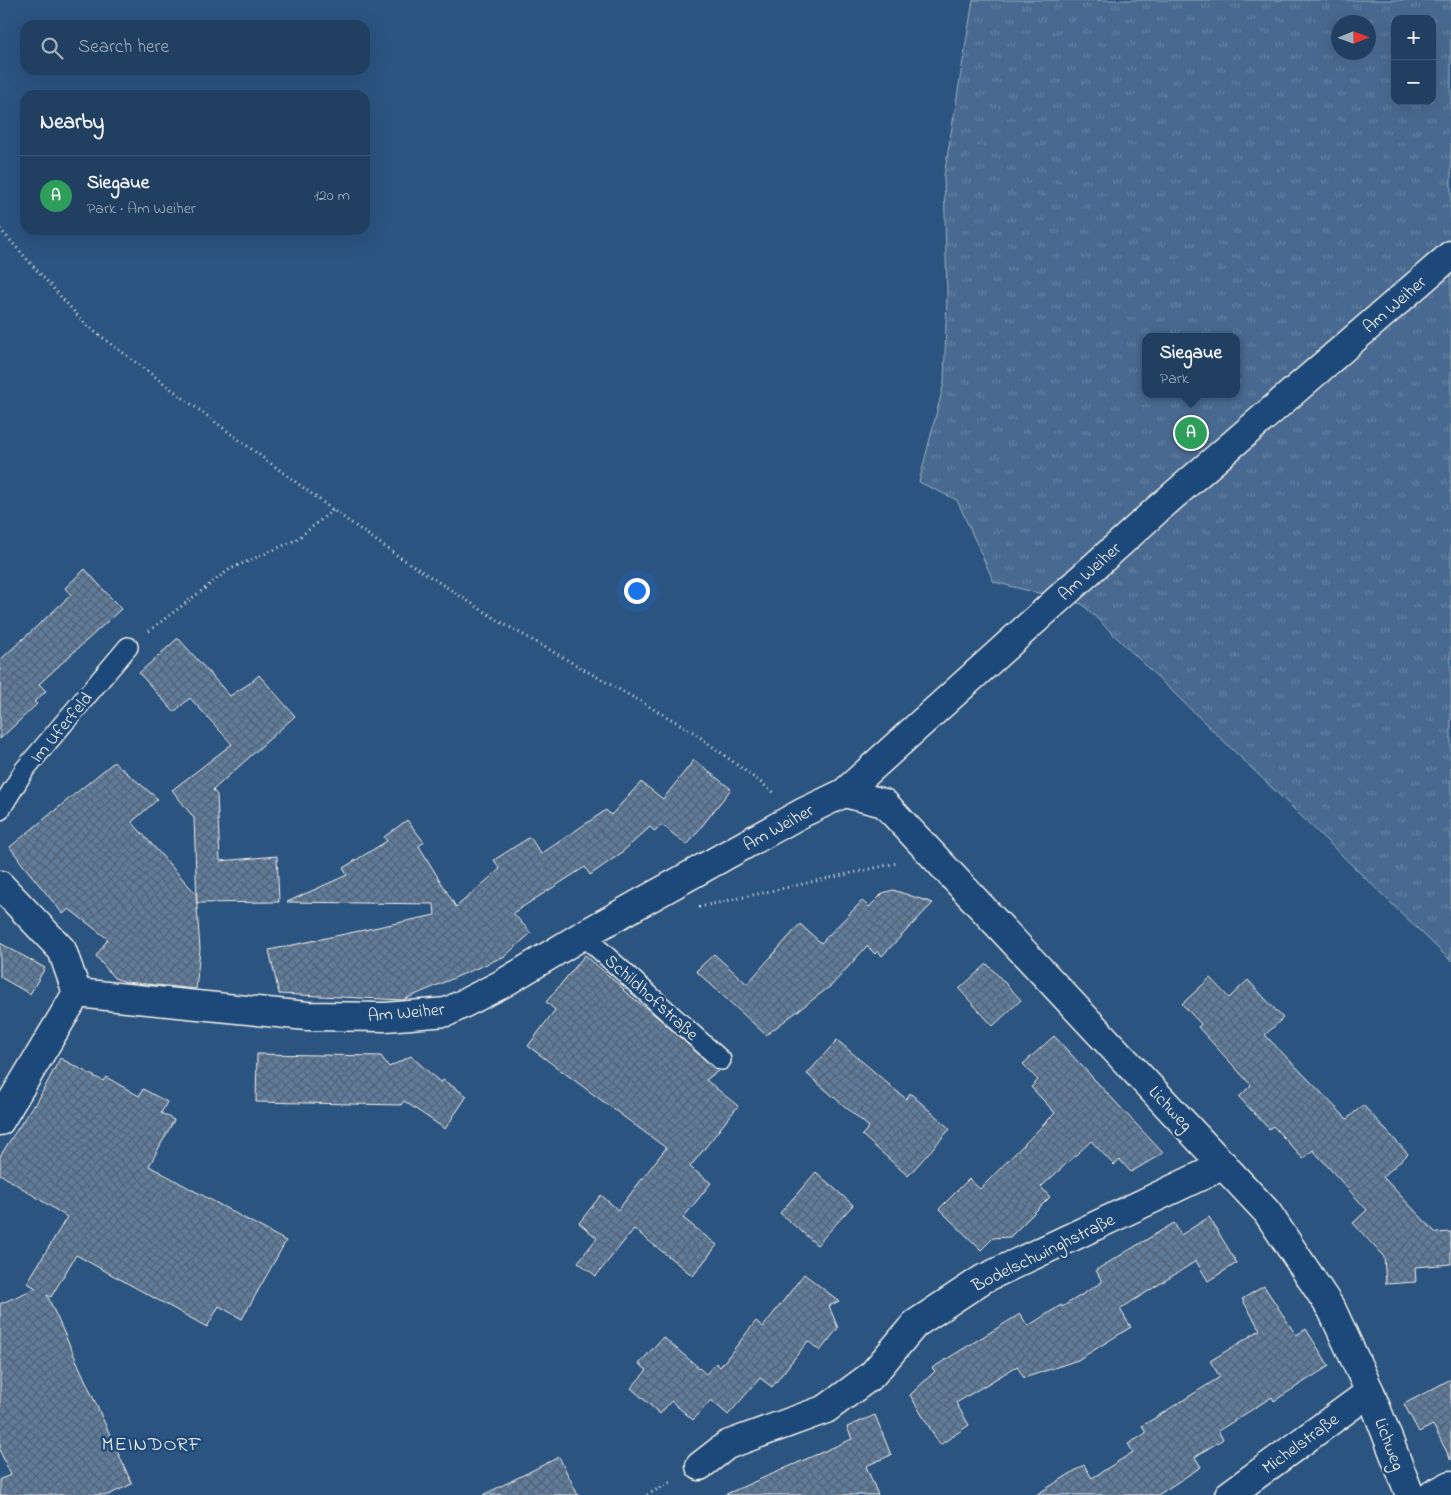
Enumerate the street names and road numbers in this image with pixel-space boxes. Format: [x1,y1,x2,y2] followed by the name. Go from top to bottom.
[1358,270,1433,341] street label: Am Weiher
[1053,537,1128,608] street label: Am Weiher
[25,687,100,769] street label: Im Uferfeld
[739,799,819,859] street label: Am Weiher
[598,949,704,1048] street label: Schildhofstraße
[367,998,446,1030] street label: Am Weiher
[1141,1081,1198,1139] street label: Lichweg
[967,1207,1121,1301] street label: Bodelschwinghstraße
[1257,1407,1346,1482] street label: Michelstraße
[1365,1415,1410,1475] street label: Lichweg

